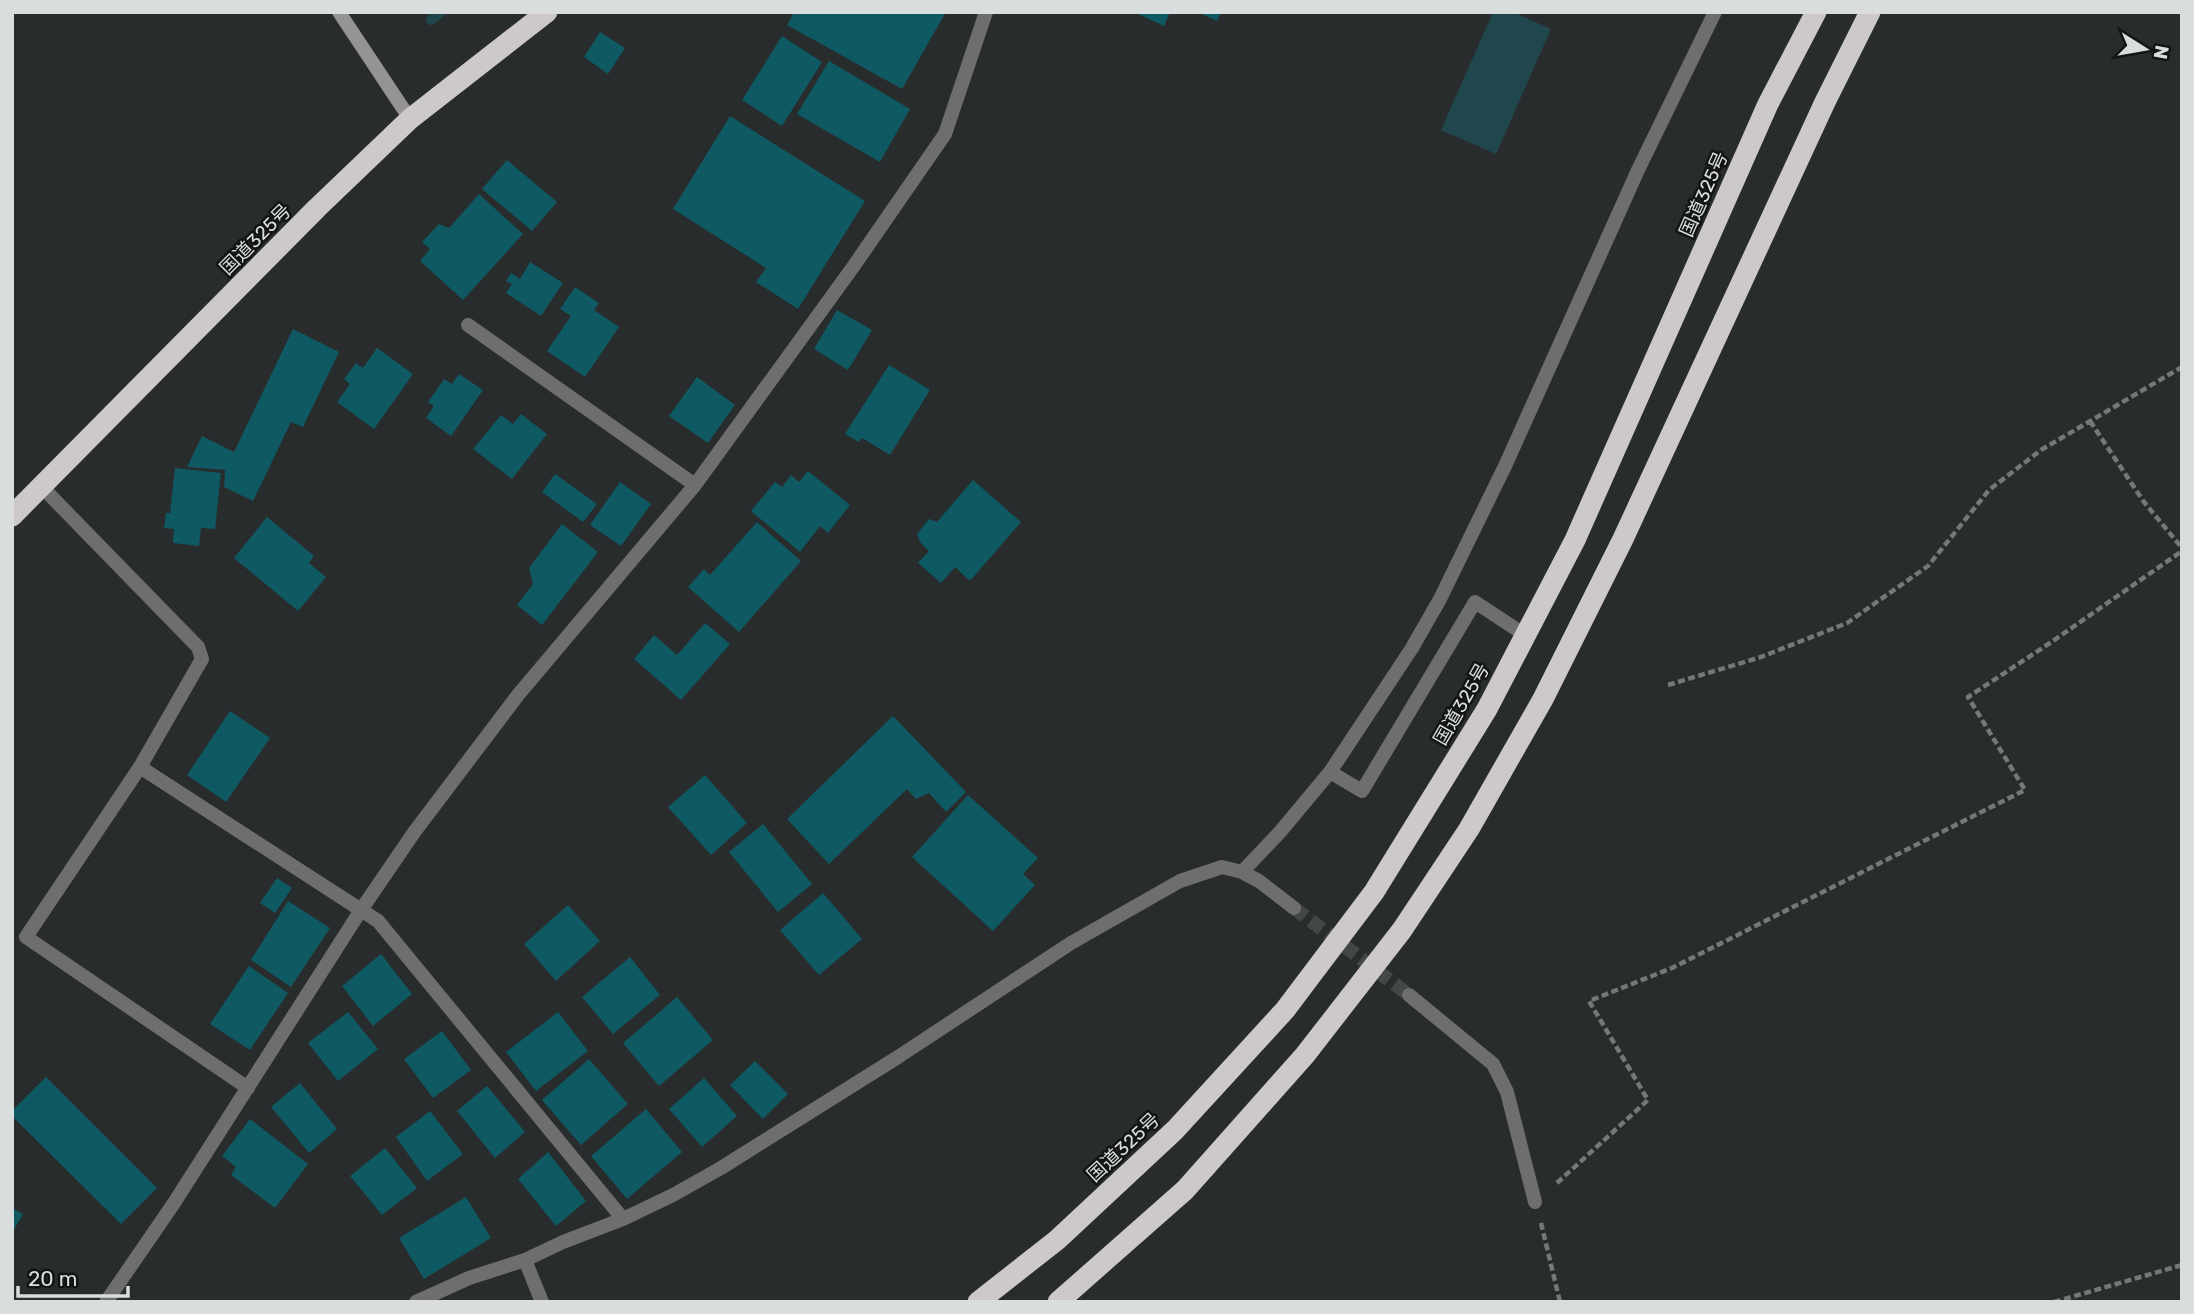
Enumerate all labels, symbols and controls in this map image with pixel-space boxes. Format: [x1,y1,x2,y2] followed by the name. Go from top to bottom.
[2110,14,2180,84] north arrow
[2149,43,2174,61] text: N
[1674,148,1732,240] street label: 国道325号
[215,199,296,280] street label: 国道325号
[1429,659,1494,749] street label: 国道325号
[1082,1108,1164,1187] street label: 国道325号
[18,1254,128,1298] scale bar
[28,1266,77,1291] text: 20 m

